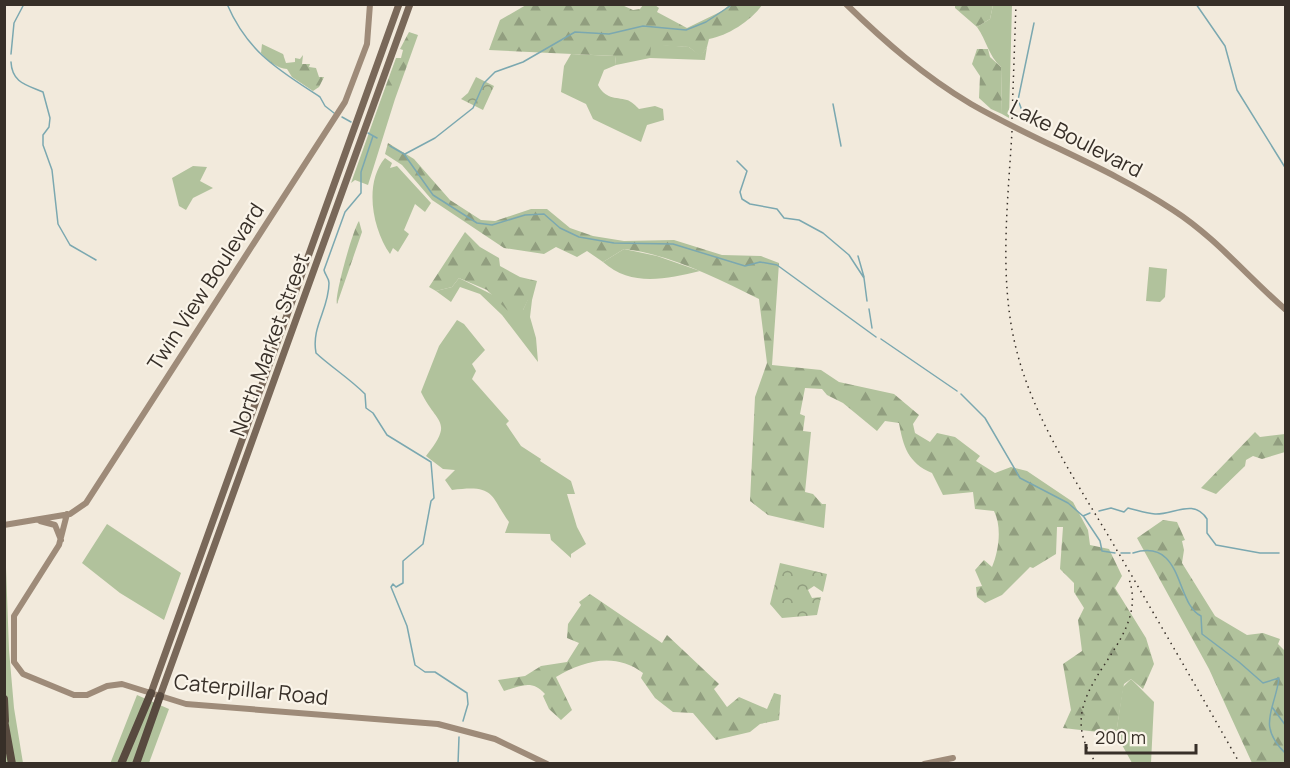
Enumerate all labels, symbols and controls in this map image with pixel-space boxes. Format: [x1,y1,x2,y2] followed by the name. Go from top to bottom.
[1005,93,1147,184] street label: Lake Boulevard
[141,197,270,376] street label: Twin View Boulevard
[223,249,315,440] street label: North Market Street
[173,667,330,711] street label: Caterpillar Road
[1086,717,1196,755] scale bar
[1095,725,1146,749] text: 200 m

